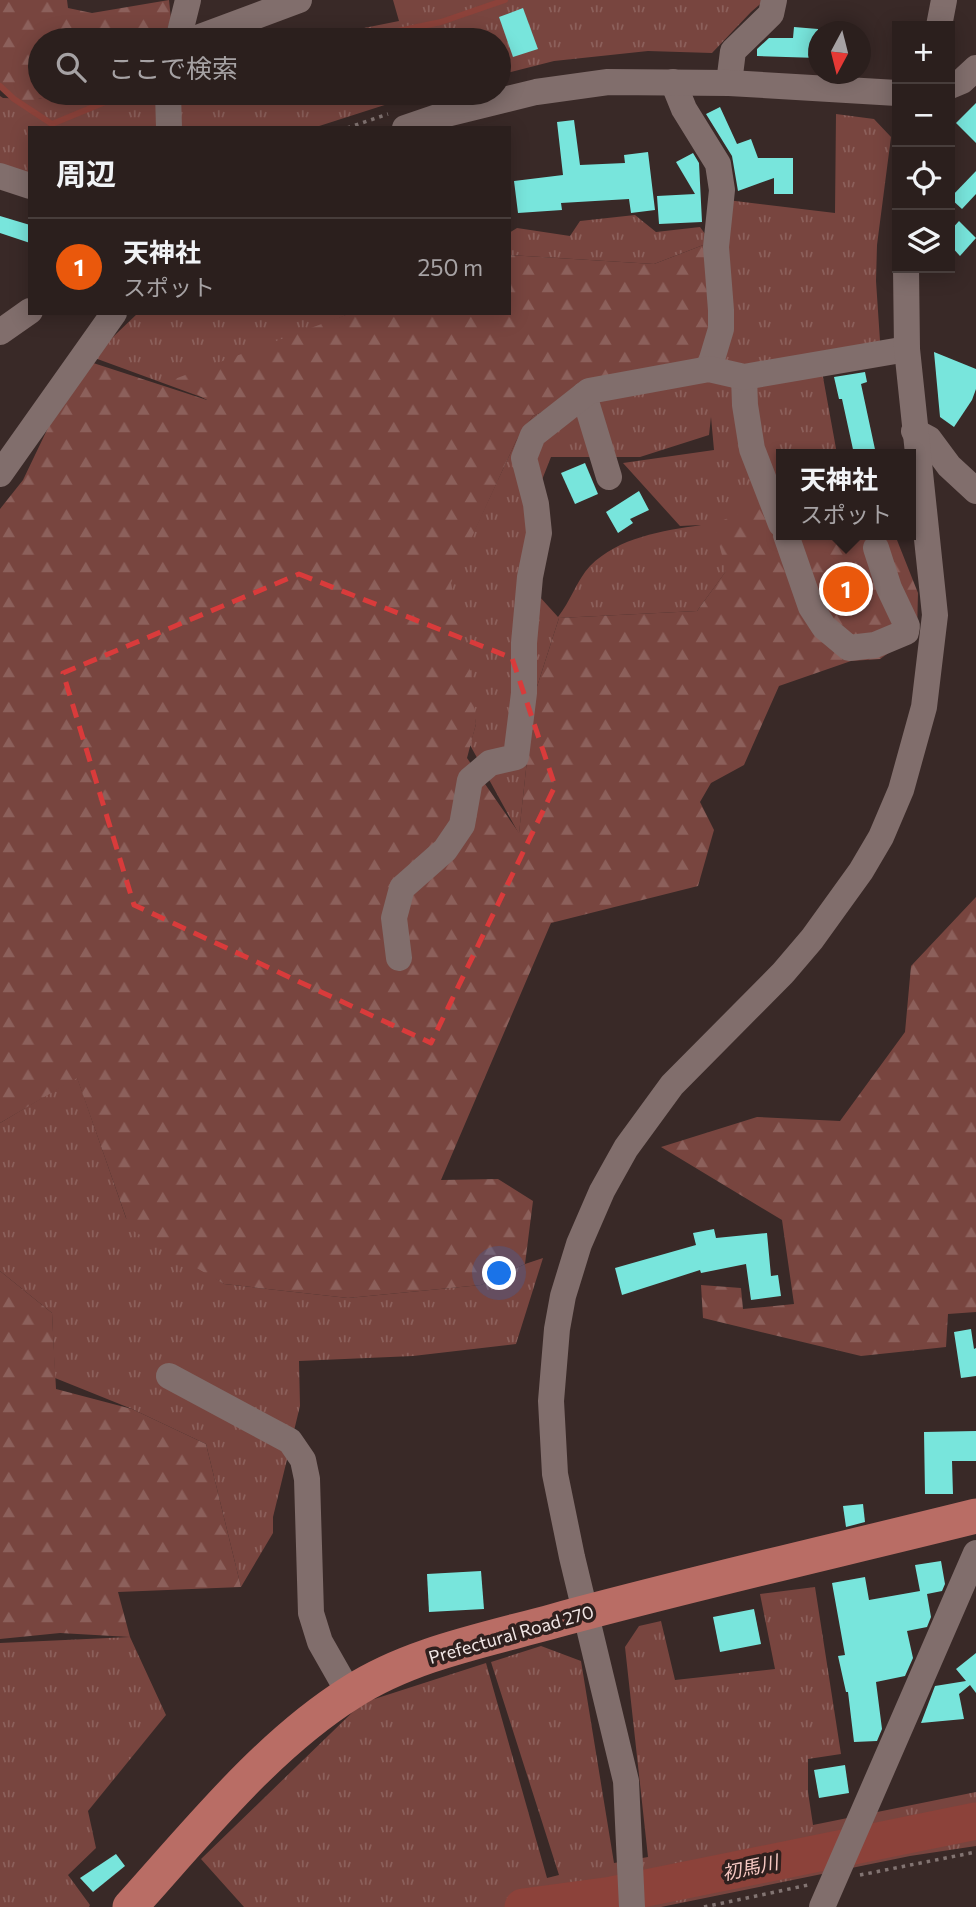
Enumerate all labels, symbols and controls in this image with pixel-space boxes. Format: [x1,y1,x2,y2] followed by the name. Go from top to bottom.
[808,21,871,84] north arrow
[892,21,955,273] map controls
[892,21,955,84] button: +
[28,28,511,105] search box
[52,48,90,86] icon: search
[108,52,238,83] text: ここで検索
[892,84,955,147] button: −
[892,147,955,210] button: locate
[56,154,116,191] text: 周辺
[892,210,955,273] button: layers
[123,236,201,267] text: 天神社
[74,253,84,281] text: 1
[418,253,483,281] text: 250 m
[123,273,215,301] text: スポット
[776,449,916,540] popup
[800,463,878,494] text: 天神社
[800,500,892,528] text: スポット
[823,563,869,615] pin: 1
[482,1256,516,1290] your location
[426,1600,596,1668] street label: Prefectural Road 270
[720,1849,782,1884] water label: 初馬川

